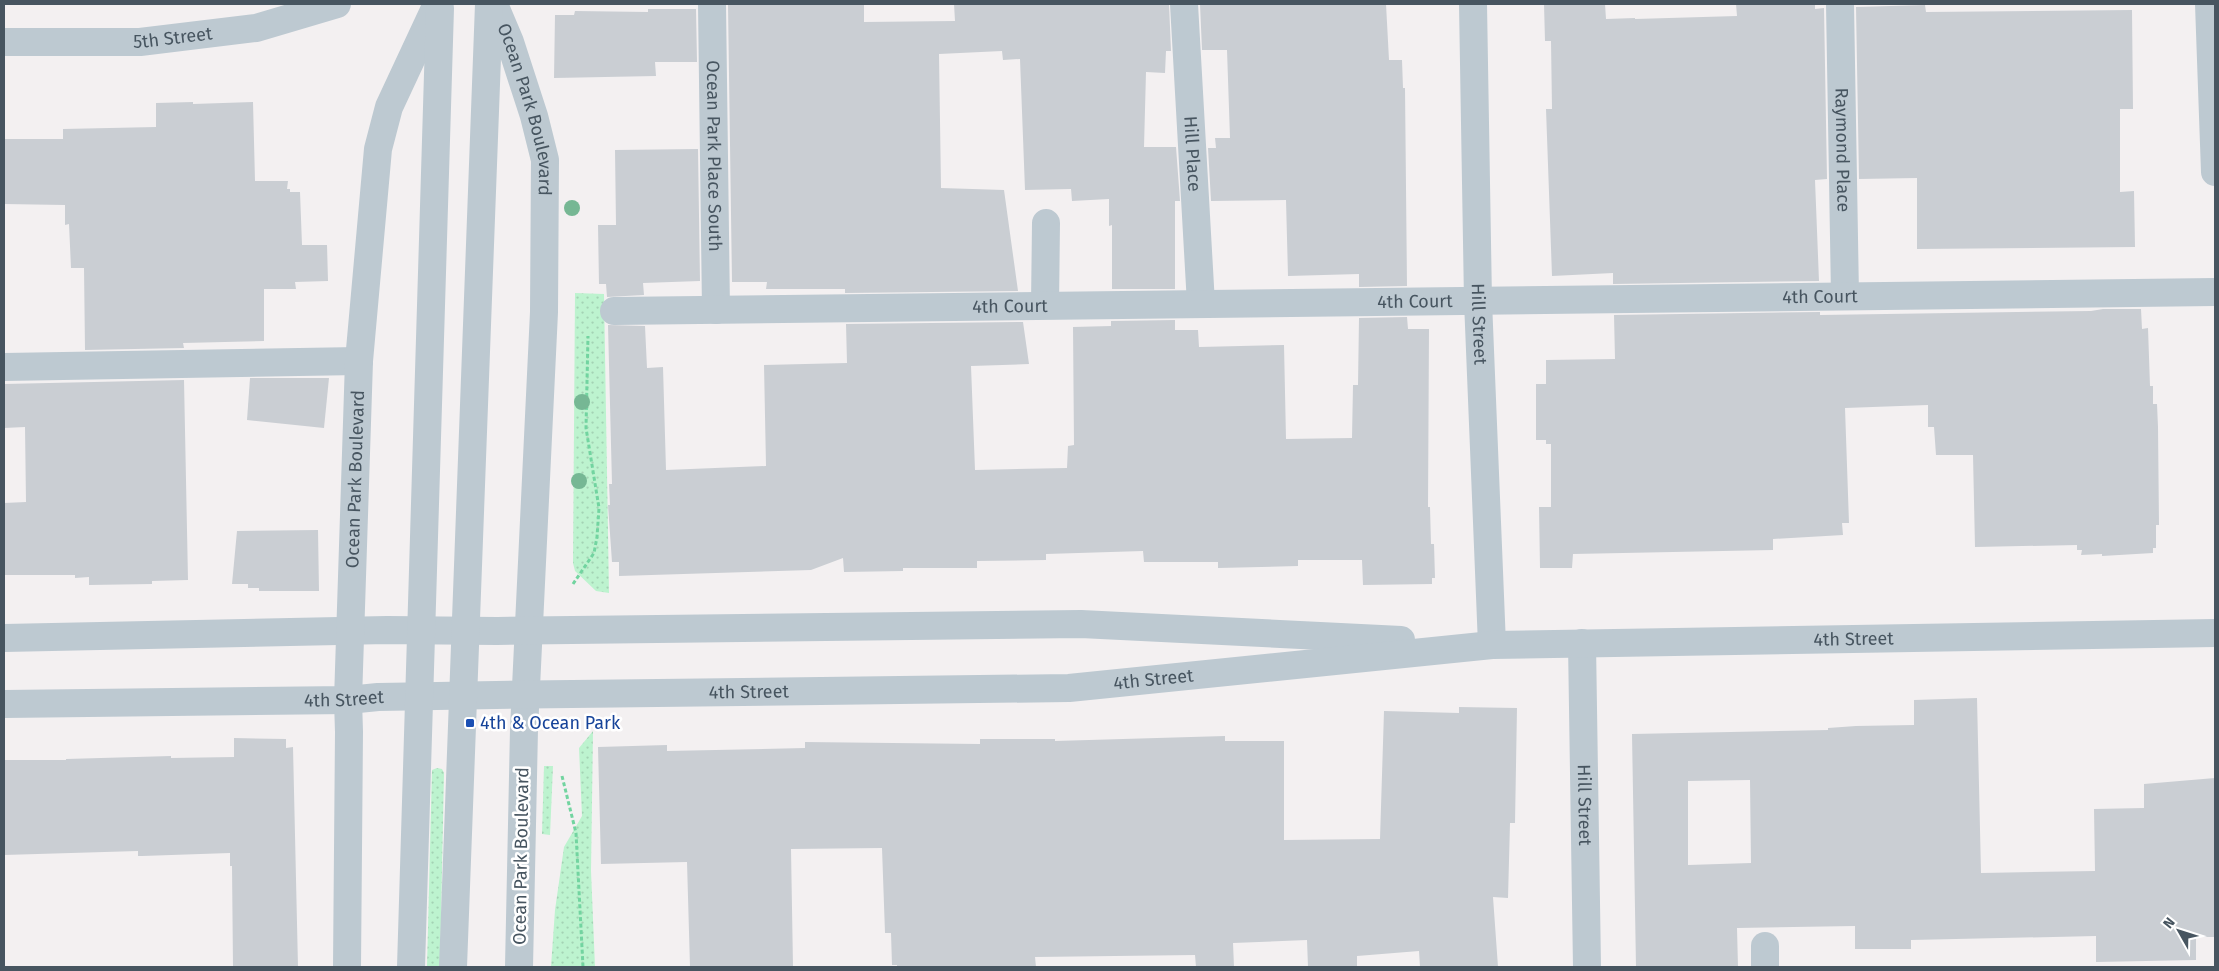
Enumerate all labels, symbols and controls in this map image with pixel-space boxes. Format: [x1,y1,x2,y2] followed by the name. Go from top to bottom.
[492,20,556,196] street label: Ocean Park Boulevard
[133,22,214,53] street label: 5th Street
[702,60,726,252] street label: Ocean Park Place South
[1830,88,1855,212] street label: Raymond Place
[1179,115,1206,192] street label: Hill Place
[1467,283,1492,366] street label: Hill Street
[1782,285,1858,308] street label: 4th Court
[1377,290,1453,313] street label: 4th Court
[972,295,1048,318] street label: 4th Court
[341,390,369,569] street label: Ocean Park Boulevard
[1813,627,1894,651] street label: 4th Street
[1112,664,1195,694] street label: 4th Street
[709,680,790,703] street label: 4th Street
[304,686,385,712] street label: 4th Street
[480,712,621,734] place label: 4th & Ocean Park
[464,717,476,729] marker: 4th & Ocean Park
[1573,764,1596,846] street label: Hill Street
[508,767,534,945] street label: Ocean Park Boulevard
[2154,906,2204,956] north arrow
[2160,914,2179,932] text: N

